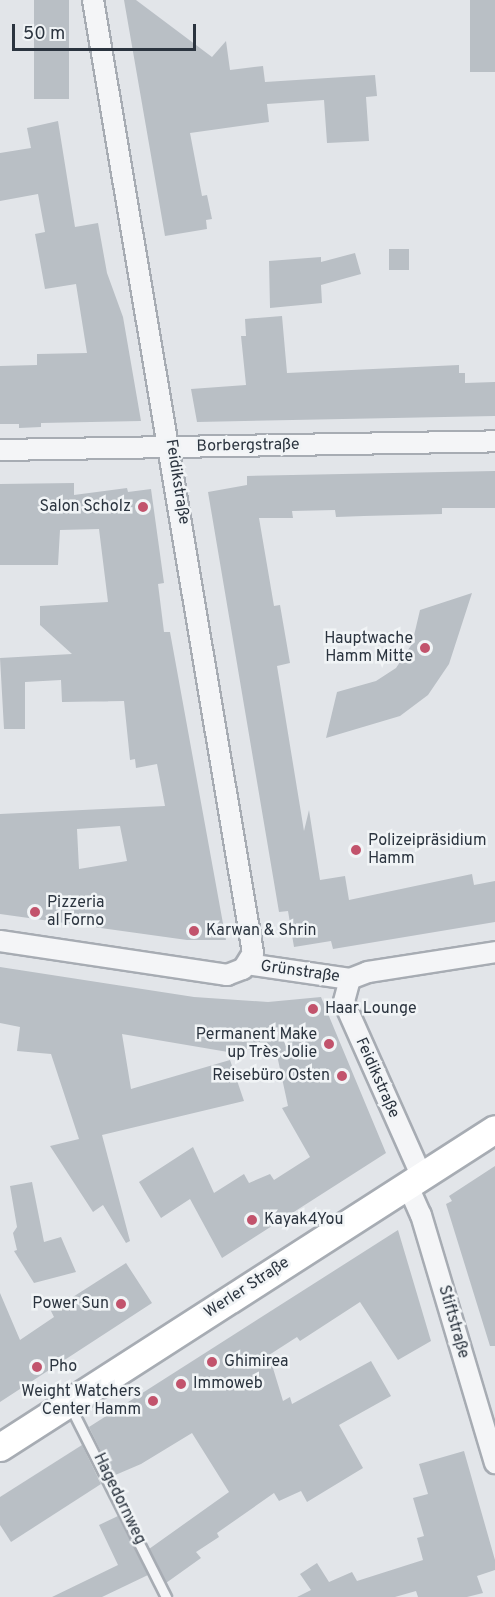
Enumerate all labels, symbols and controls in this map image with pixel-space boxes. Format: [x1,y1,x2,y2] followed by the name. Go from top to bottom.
[15,12,200,50] scale bar
[23,23,65,46] text: 50 m
[196,436,300,456] street label: Borbergstraße
[161,438,193,526] street label: Feidikstraße
[39,497,131,517] place label: Salon Scholz
[136,500,150,514] marker: Salon Scholz
[324,629,413,667] place label: Hauptwache Hamm Mitte
[418,641,432,655] marker: Hauptwache Hamm Mitte
[368,831,486,869] place label: Polizeipräsidium Hamm
[349,843,363,857] marker: Polizeipräsidium Hamm
[47,893,105,931] place label: Pizzeria al Forno
[28,905,42,919] marker: Pizzeria al Forno
[206,921,316,941] place label: Karwan & Shrin
[187,924,201,938] marker: Karwan & Shrin
[259,957,341,987] street label: Grünstraße
[325,999,417,1019] place label: Haar Lounge
[306,1002,320,1016] marker: Haar Lounge
[196,1025,317,1063] place label: Permanent Make up Très Jolie
[351,1035,403,1121] street label: Feidikstraße
[322,1037,336,1051] marker: Permanent Make up Très Jolie
[212,1066,330,1086] place label: Reisebüro Osten
[335,1069,349,1083] marker: Reisebüro Osten
[264,1210,343,1230] place label: Kayak4You
[245,1213,259,1227] marker: Kayak4You
[201,1253,293,1323] street label: Werler Straße
[433,1283,473,1361] street label: Stiftstraße
[32,1294,109,1314] place label: Power Sun
[114,1297,128,1311] marker: Power Sun
[224,1352,288,1372] place label: Ghimirea
[205,1355,219,1369] marker: Ghimirea
[49,1357,77,1377] place label: Pho
[30,1360,44,1374] marker: Pho
[193,1374,263,1394] place label: Immoweb
[174,1377,188,1391] marker: Immoweb
[21,1382,141,1420] place label: Weight Watchers Center Hamm
[146,1394,160,1408] marker: Weight Watchers Center Hamm
[89,1450,149,1548] street label: Hagedornweg

